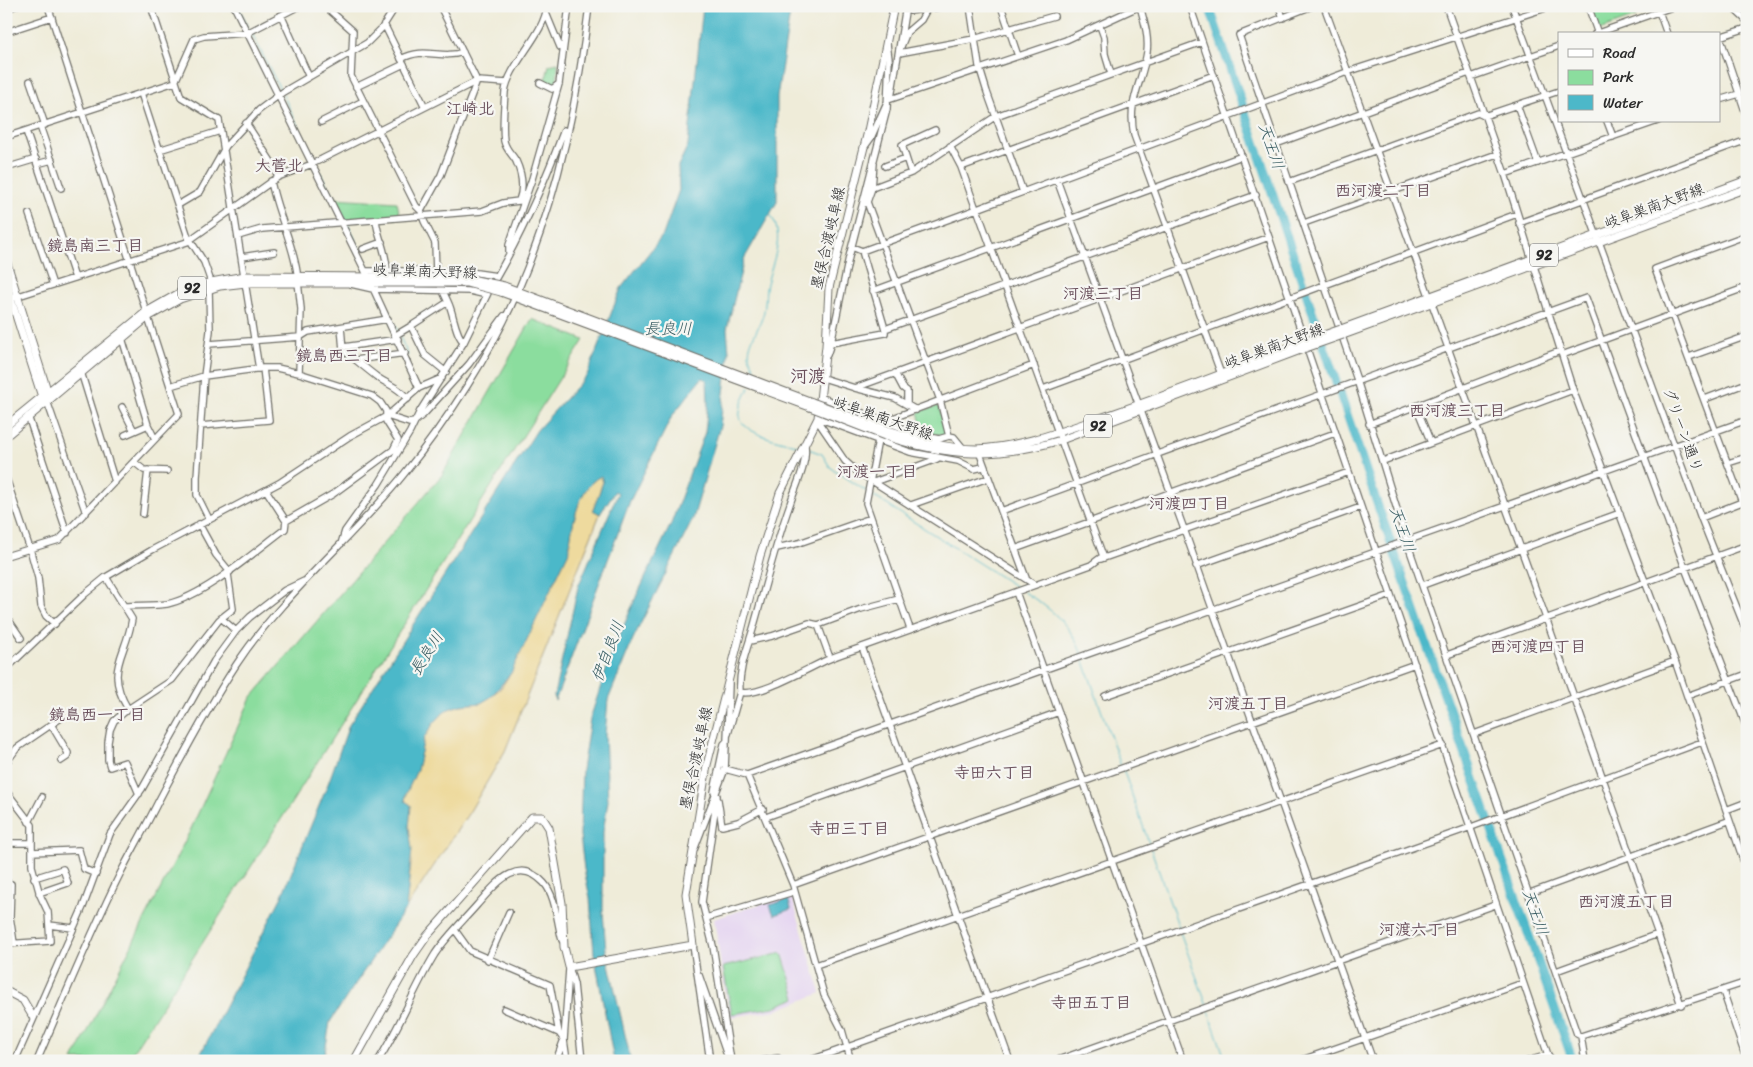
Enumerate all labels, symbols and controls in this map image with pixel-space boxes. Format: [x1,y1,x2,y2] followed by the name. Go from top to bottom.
[1558,32,1720,122] legend
[1603,40,1636,66] text: Road
[1603,64,1634,90] text: Park
[1603,90,1643,116] text: Water
[446,94,494,123] district label: 江崎北
[1250,119,1293,174] water label: 天王川
[255,151,303,180] district label: 大菅北
[1335,176,1431,205] district label: 西河渡二丁目
[1600,176,1708,236] street label: 岐阜巣南大野線
[804,184,852,292] street label: 墨俣合渡岐阜線
[47,231,143,260] district label: 鏡島南三丁目
[1530,244,1558,266] road number: 92
[372,256,478,286] street label: 岐阜巣南大野線
[178,276,206,300] road number: 92
[1063,279,1143,308] district label: 河渡三丁目
[644,314,692,343] water label: 長良川
[1220,316,1328,376] street label: 岐阜巣南大野線
[296,341,392,370] district label: 鏡島西三丁目
[790,360,826,392] district label: 河渡
[1656,384,1710,476] street label: グリーン通り
[829,389,937,447] street label: 岐阜巣南大野線
[1409,396,1505,425] district label: 西河渡三丁目
[1084,414,1112,438] road number: 92
[837,457,917,486] district label: 河渡一丁目
[1149,489,1229,518] district label: 河渡四丁目
[1381,502,1424,557] water label: 天王川
[582,616,632,686] water label: 伊自良川
[401,625,451,681] water label: 長良川
[1490,632,1586,661] district label: 西河渡四丁目
[1208,689,1288,718] district label: 河渡五丁目
[49,700,145,729] district label: 鏡島西一丁目
[672,704,720,812] street label: 墨俣合渡岐阜線
[954,758,1034,787] district label: 寺田六丁目
[809,814,889,843] district label: 寺田三丁目
[1514,885,1557,940] water label: 天王川
[1578,887,1674,916] district label: 西河渡五丁目
[1379,915,1459,944] district label: 河渡六丁目
[1051,988,1131,1017] district label: 寺田五丁目

